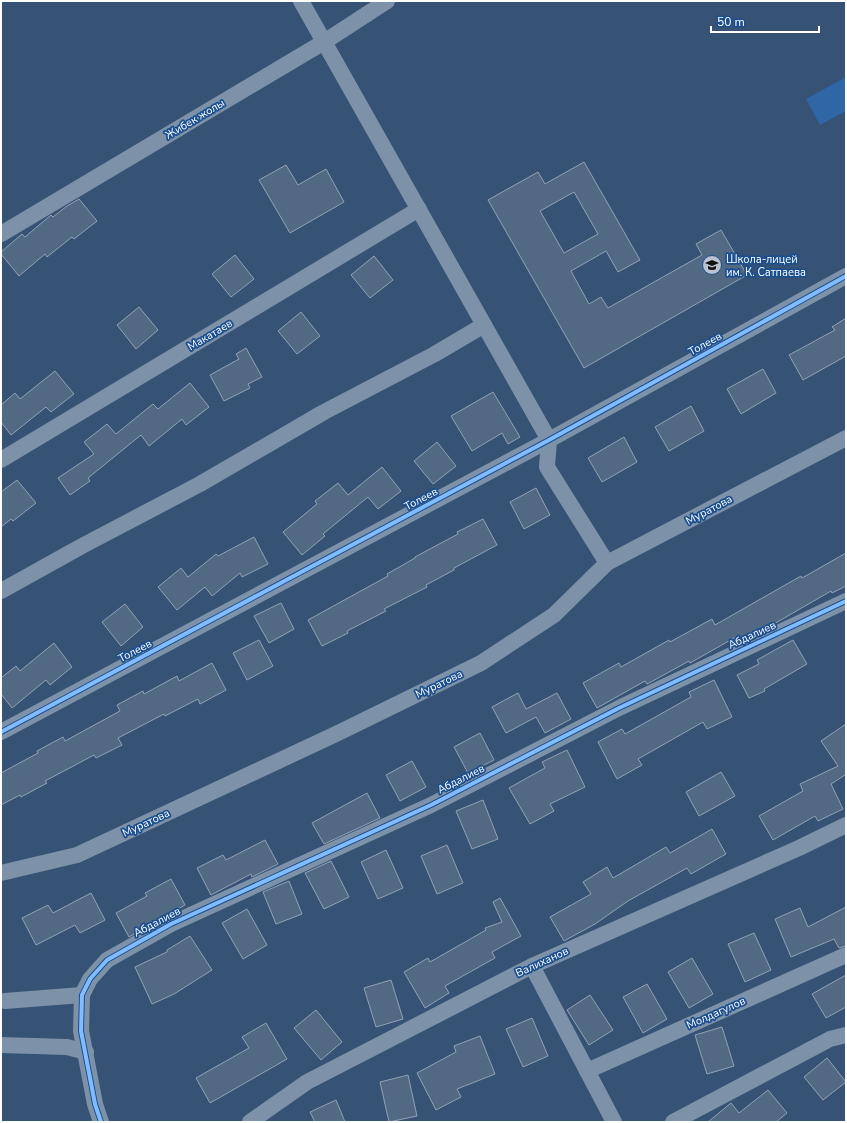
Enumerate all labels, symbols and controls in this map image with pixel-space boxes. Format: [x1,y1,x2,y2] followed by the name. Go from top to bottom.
[711,8,819,34] scale bar
[717,14,745,30] text: 50 m
[162,95,228,143] street label: Жибек жолы
[726,252,806,280] place label: Школа-лицей им. К. Сатпаева
[701,254,723,276] school or university icon: Школа-лицей им. К. Сатпаева
[185,316,235,354] street label: Макатаев
[686,329,724,359] street label: Толеев
[402,484,440,514] street label: Толеев
[683,491,735,529] street label: Муратова
[726,617,778,653] street label: Абдалиев
[116,636,154,666] street label: Толеев
[413,666,465,702] street label: Муратова
[435,761,487,797] street label: Абдалиев
[120,805,172,841] street label: Муратова
[131,903,183,941] street label: Абдалиев
[513,943,571,981] street label: Валиханов
[684,993,748,1033] street label: Молдагулов

